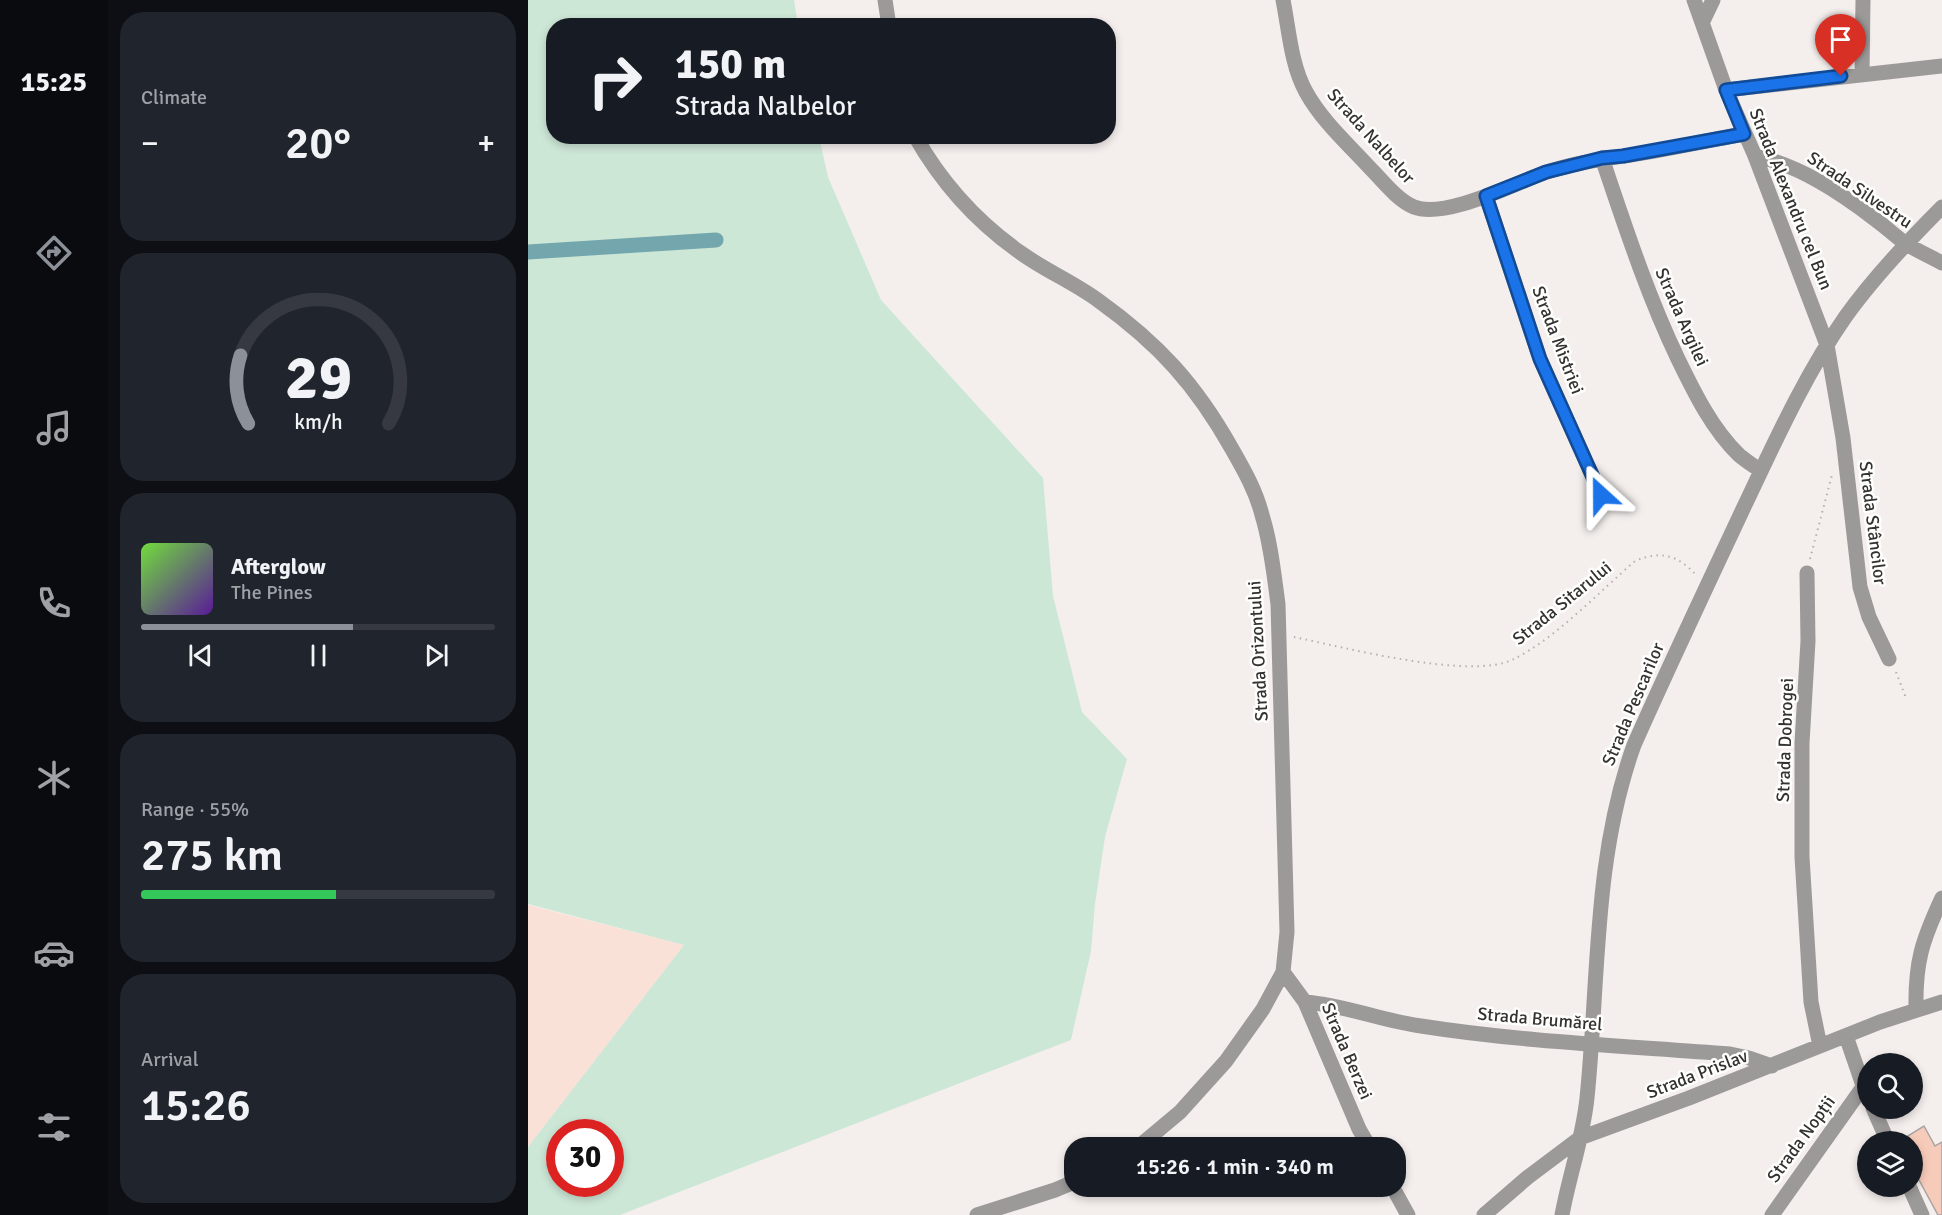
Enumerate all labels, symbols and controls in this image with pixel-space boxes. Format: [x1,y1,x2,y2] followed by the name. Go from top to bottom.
[1815,14,1866,76] pin
[1824,23,1857,56] icon: arrive
[675,39,786,90] text: 150 m
[576,42,654,120] icon: right
[21,66,87,99] text: 15:25
[1322,84,1420,188] street label: Strada Nalbelor
[141,85,207,110] text: Climate
[675,90,856,123] text: Strada Nalbelor
[1745,105,1837,293] street label: Strada Alexandru cel Bun
[285,116,351,171] text: 20°
[141,123,159,164] text: −
[477,123,495,164] text: +
[1803,147,1917,233] street label: Strada Silvestru
[33,232,75,274] icon: directions
[1651,264,1713,370] street label: Strada Argilei
[1527,283,1589,397] street label: Strada Mistriei
[284,339,352,416] text: 29
[33,407,75,449] icon: music
[294,409,342,435] text: km/h
[1855,460,1892,586] street label: Strada Stâncilor
[1569,463,1633,527] position arrow
[231,553,326,580] text: Afterglow
[1508,556,1616,650] street label: Strada Sitarului
[231,580,313,605] text: The Pines
[1243,580,1273,722] street label: Strada Orizontului
[33,582,75,624] icon: phone
[184,639,217,672] icon: previous
[302,639,335,672] icon: pause
[420,639,453,672] icon: next
[1597,639,1669,769] street label: Strada Pescarilor
[1772,678,1798,802] street label: Strada Dobrogei
[33,757,75,799] icon: climate
[141,797,249,822] text: Range · 55%
[141,828,283,883] text: 275 km
[33,932,75,974] icon: car
[1317,999,1377,1103] street label: Strada Berzei
[1476,1003,1604,1035] street label: Strada Brumărel
[1643,1044,1751,1103] street label: Strada Prislav
[141,1047,199,1072] text: Arrival
[1857,1053,1923,1197] map controls
[1857,1053,1923,1119] button: search
[141,1078,251,1133] text: 15:26
[1762,1091,1840,1187] street label: Strada Nopții
[33,1106,75,1148] icon: filters
[546,1119,624,1197] speed limit sign: 30
[1857,1131,1923,1197] button: layers
[1136,1153,1334,1180] text: 15:26 · 1 min · 340 m

